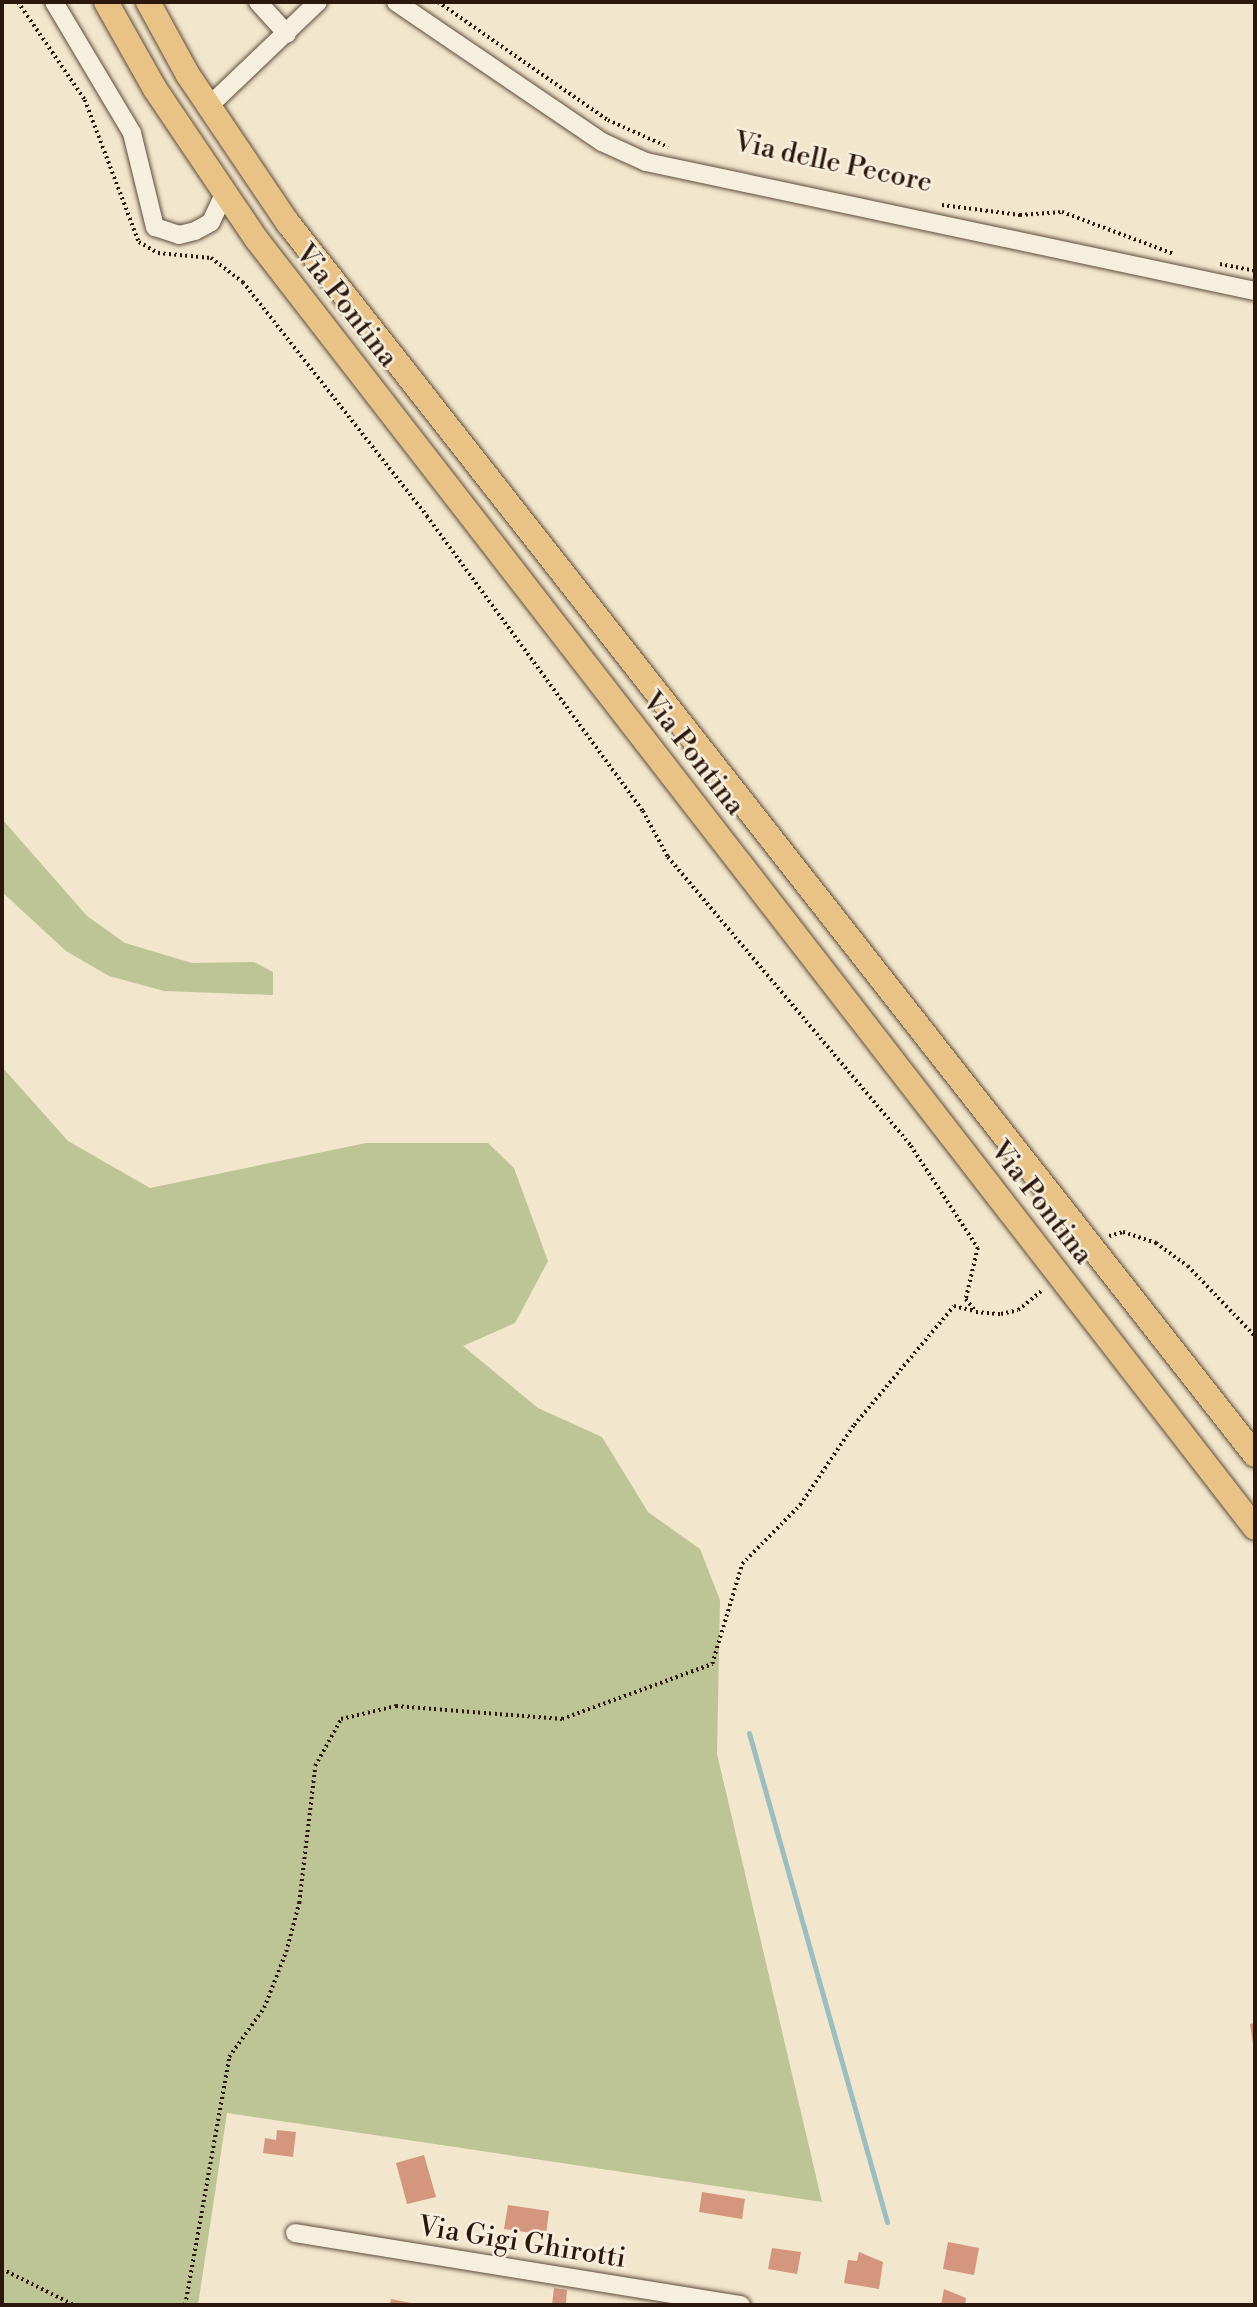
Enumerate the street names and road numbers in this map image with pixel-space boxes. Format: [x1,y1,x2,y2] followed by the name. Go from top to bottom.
[731,126,935,200] street label: Via delle Pecore
[287,238,405,374] street label: Via Pontina
[634,686,752,822] street label: Via Pontina
[982,1135,1100,1271] street label: Via Pontina
[416,2210,628,2276] street label: Via Gigi Ghirotti

